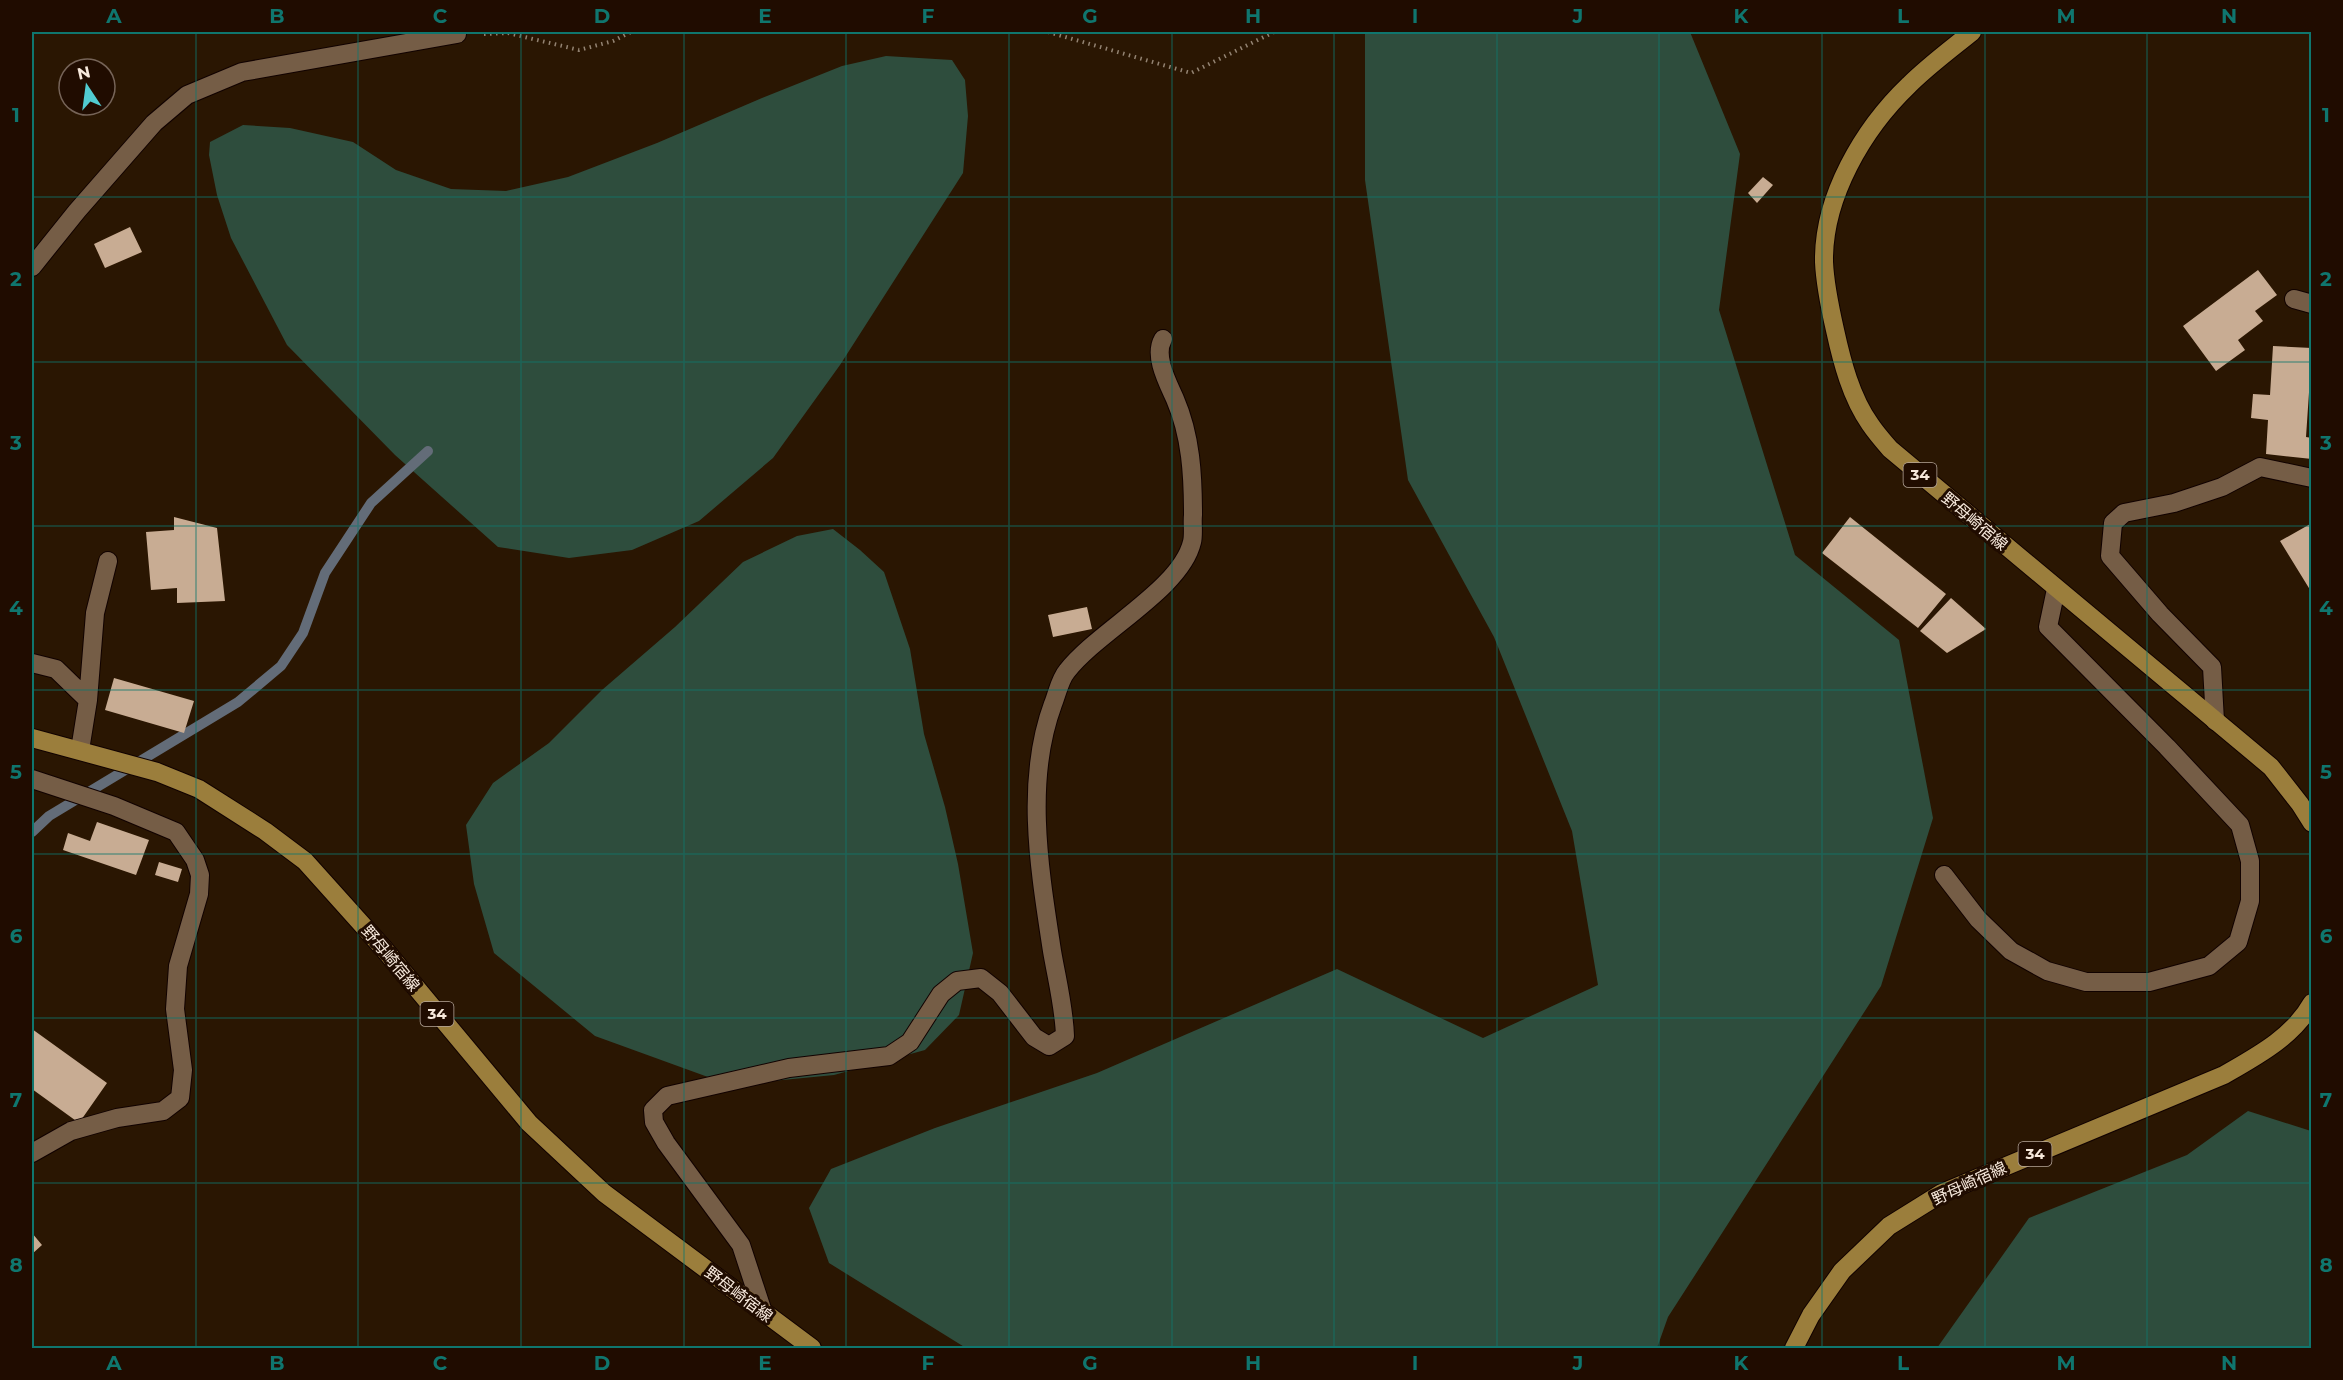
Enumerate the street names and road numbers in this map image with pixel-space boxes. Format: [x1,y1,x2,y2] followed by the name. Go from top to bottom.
[1904,463,1936,487] road number: 34
[1938,488,2011,554] street label: 野母崎宿線
[358,922,424,995] street label: 野母崎宿線
[420,1002,454,1026] road number: 34
[2018,1142,2052,1166] road number: 34
[1929,1158,2009,1209] street label: 野母崎宿線
[701,1263,776,1326] street label: 野母崎宿線

